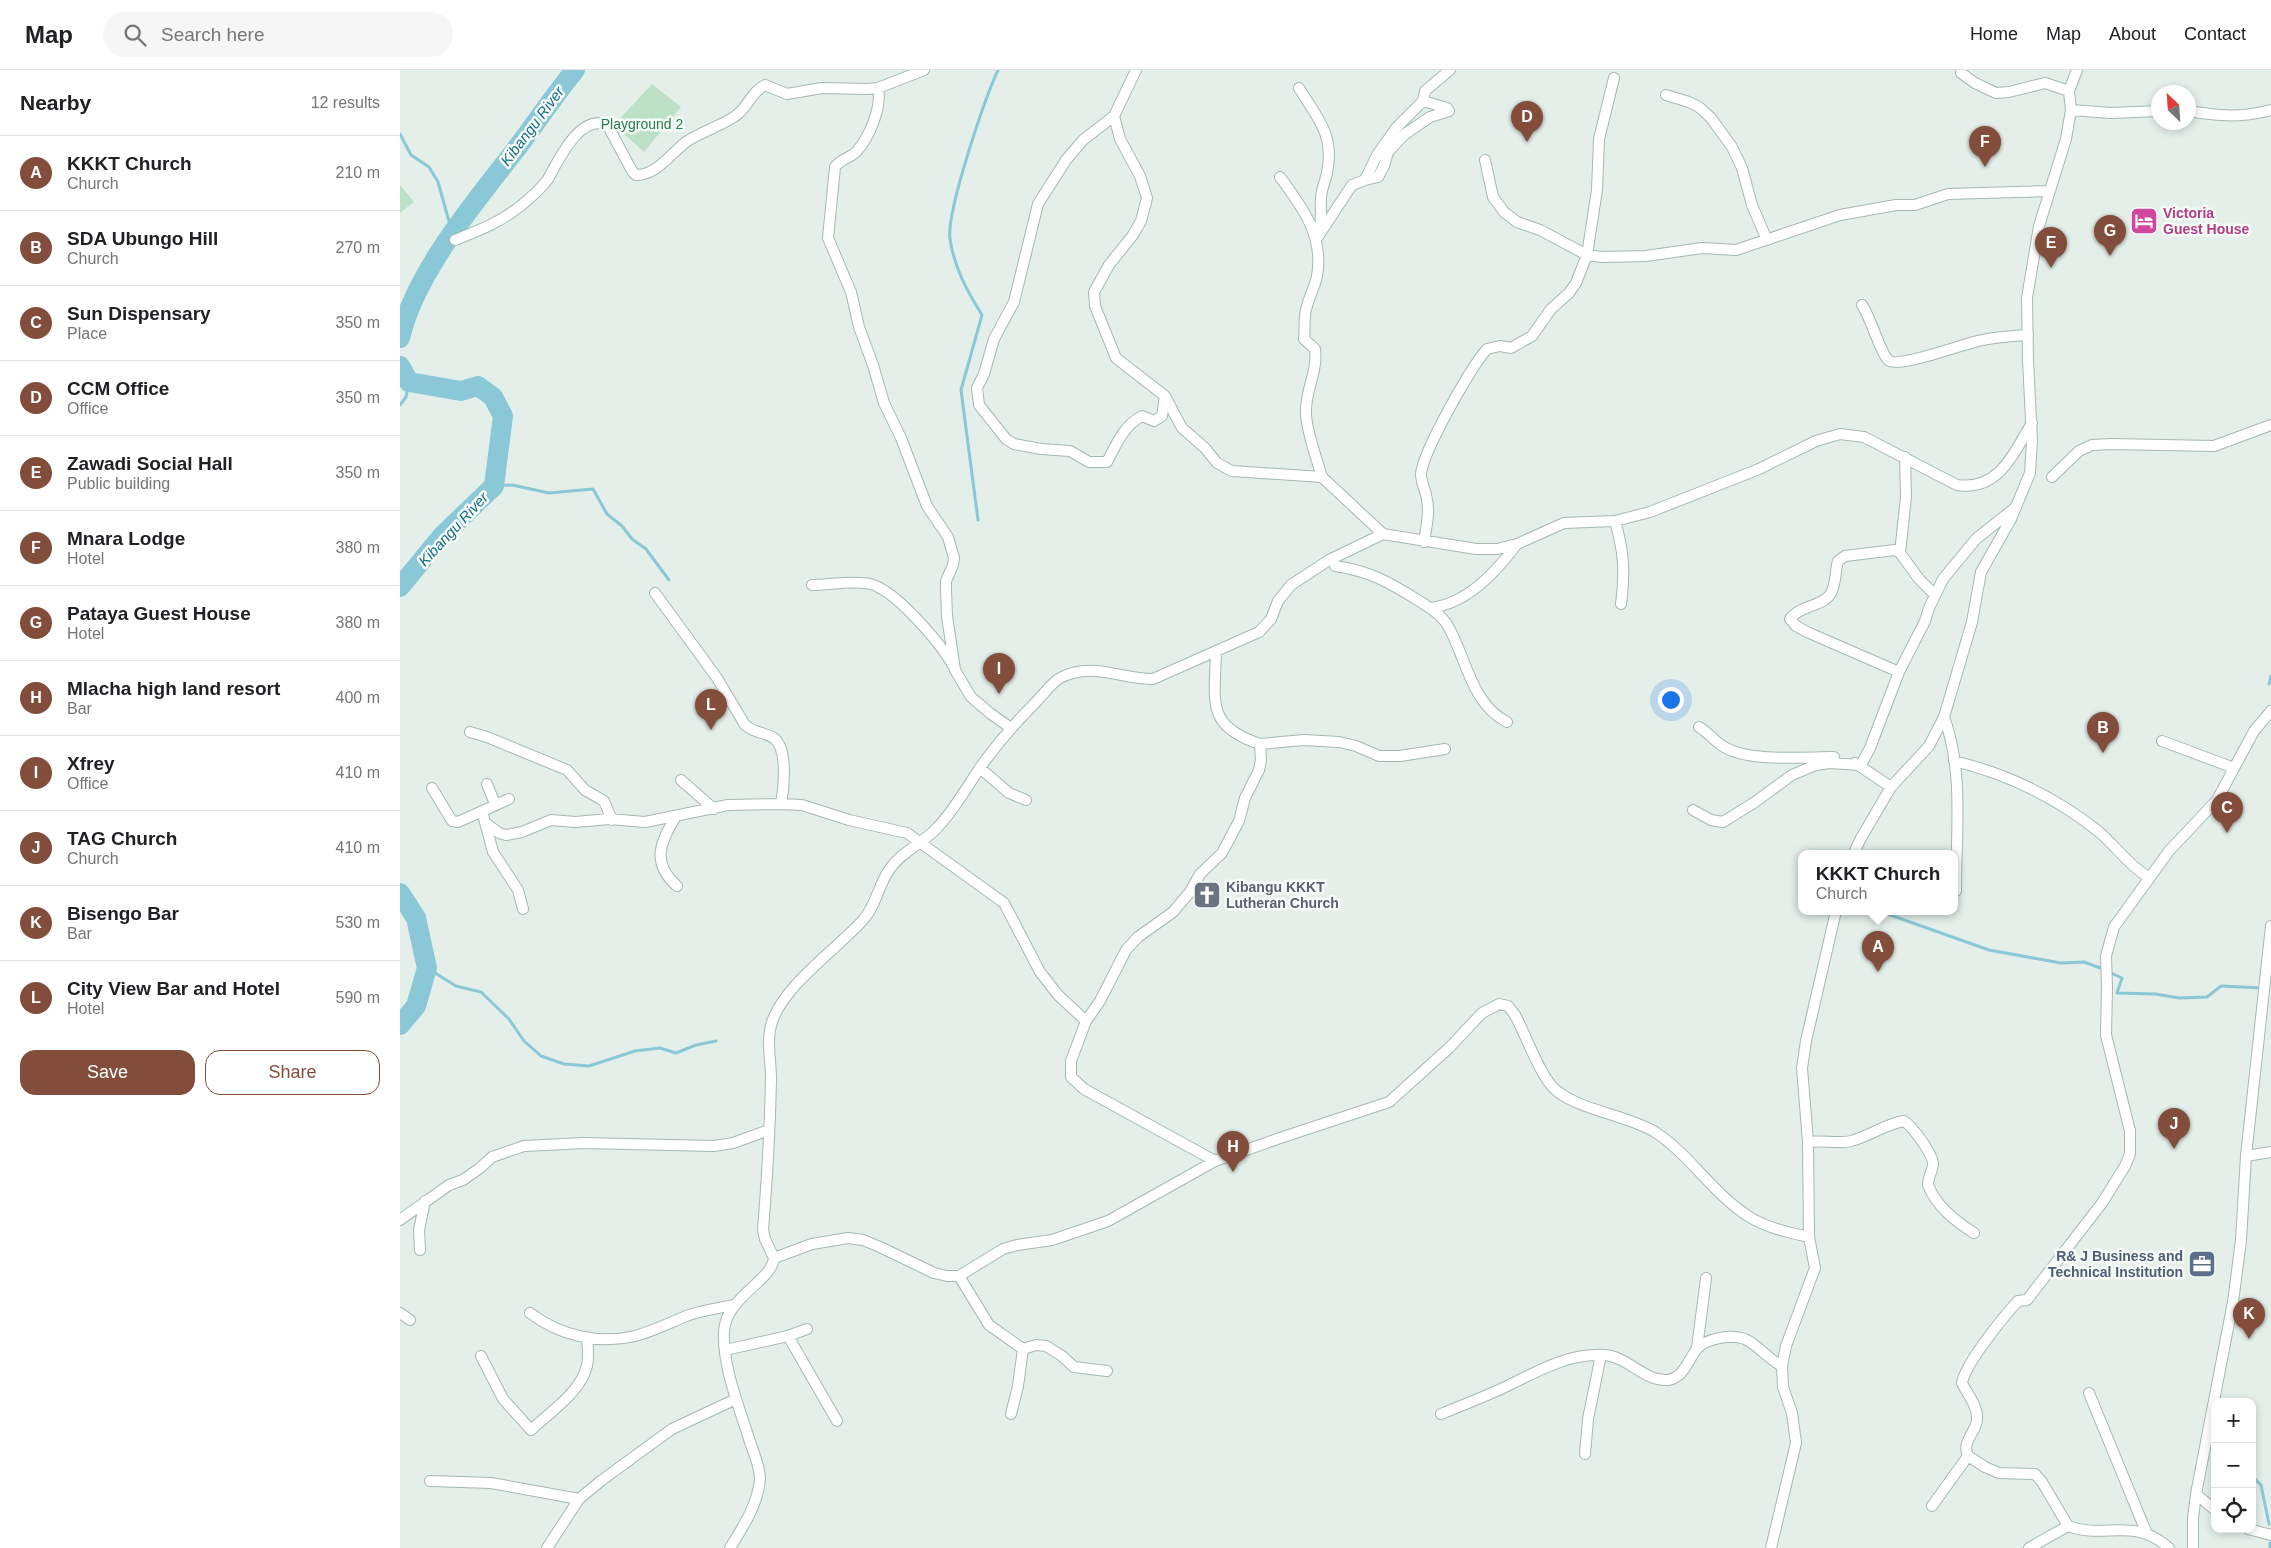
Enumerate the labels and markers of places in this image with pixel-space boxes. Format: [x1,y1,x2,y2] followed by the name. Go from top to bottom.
[1511,101,1543,142] pin: D
[1969,126,2001,167] pin: F
[2163,205,2250,237] place label: Victoria Guest House
[2129,206,2159,236] hotel icon: Victoria Guest House
[2094,215,2126,256] pin: G
[2035,227,2067,268] pin: E
[983,653,1015,694] pin: I
[695,689,727,730] pin: L
[2087,712,2119,753] pin: B
[2211,792,2243,833] pin: C
[1226,879,1339,911] place label: Kibangu KKKT Lutheran Church
[1192,880,1222,910] church icon: Kibangu KKKT Lutheran Church
[1862,931,1894,972] pin: A
[2158,1108,2190,1149] pin: J
[1217,1131,1249,1172] pin: H
[2048,1248,2183,1280] place label: R& J Business and Technical Institution
[2187,1249,2217,1279] office icon: R& J Business and Technical Institution
[2233,1298,2265,1339] pin: K

